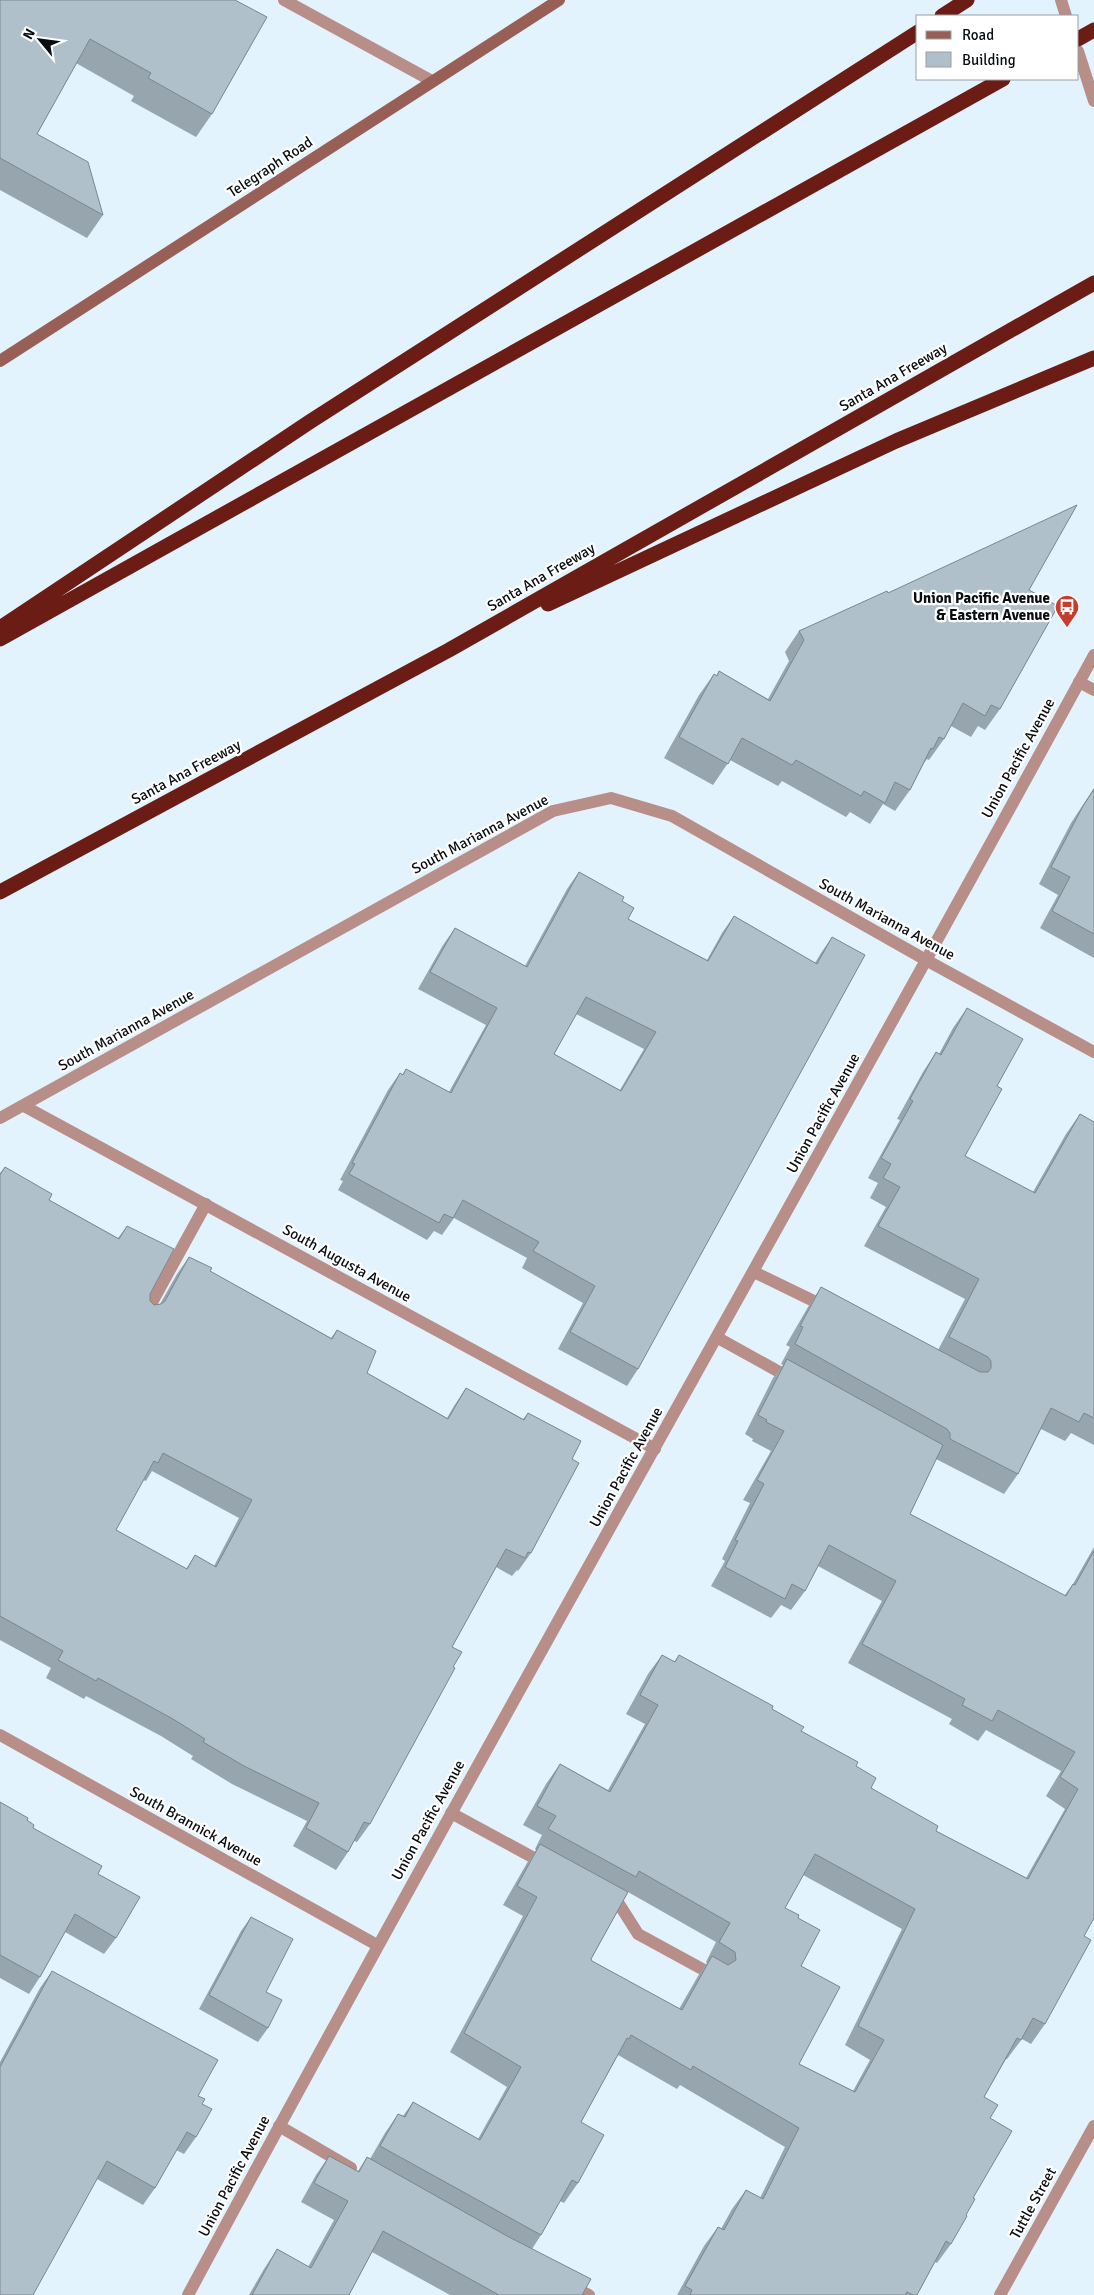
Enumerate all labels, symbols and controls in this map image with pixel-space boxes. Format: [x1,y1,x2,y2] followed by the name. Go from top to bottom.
[15,15,65,65] north arrow
[916,15,1079,80] legend
[19,26,39,42] text: N
[962,26,994,44] text: Road
[962,51,1016,69] text: Building
[224,133,316,201] street label: Telegraph Road
[836,339,950,415] street label: Santa Ana Freeway
[484,539,598,615] street label: Santa Ana Freeway
[913,589,1050,624] place label: Union Pacific Avenue & Eastern Avenue
[1054,594,1080,628] bus stop icon: Union Pacific Avenue & Eastern Avenue
[978,695,1058,821] street label: Union Pacific Avenue
[128,736,244,808] street label: Santa Ana Freeway
[408,790,552,878] street label: South Marianna Avenue
[816,874,958,964] street label: South Marianna Avenue
[55,985,197,1075] street label: South Marianna Avenue
[783,1050,863,1176] street label: Union Pacific Avenue
[280,1220,414,1306] street label: South Augusta Avenue
[586,1404,666,1530] street label: Union Pacific Avenue
[388,1757,468,1883] street label: Union Pacific Avenue
[127,1782,265,1870] street label: South Brannick Avenue
[194,2112,274,2240] street label: Union Pacific Avenue
[1006,2164,1060,2242] street label: Tuttle Street

